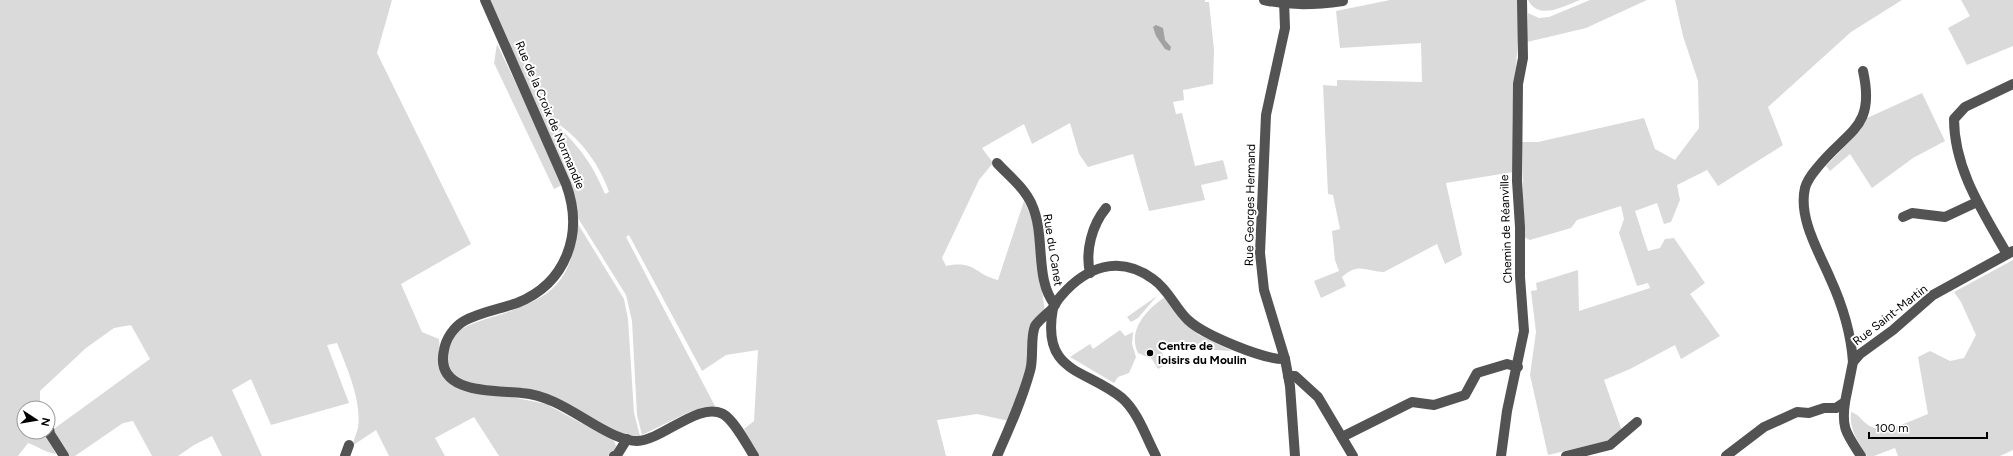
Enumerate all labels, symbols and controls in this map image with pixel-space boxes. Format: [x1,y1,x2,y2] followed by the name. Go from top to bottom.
[512,39,588,191] street label: Rue de la Croix de Normandie
[1242,144,1258,266] street label: Rue Georges Hermand
[1497,174,1515,284] street label: Chemin de Réanville
[1040,213,1066,288] street label: Rue du Canet
[1850,281,1930,348] street label: Rue Saint-Martin
[1158,339,1247,367] place label: Centre de loisirs du Moulin
[1145,348,1155,358] marker: Centre de loisirs du Moulin
[16,400,56,440] north arrow
[1869,414,1987,440] scale bar
[38,416,53,427] text: N
[1875,421,1909,435] text: 100 m

